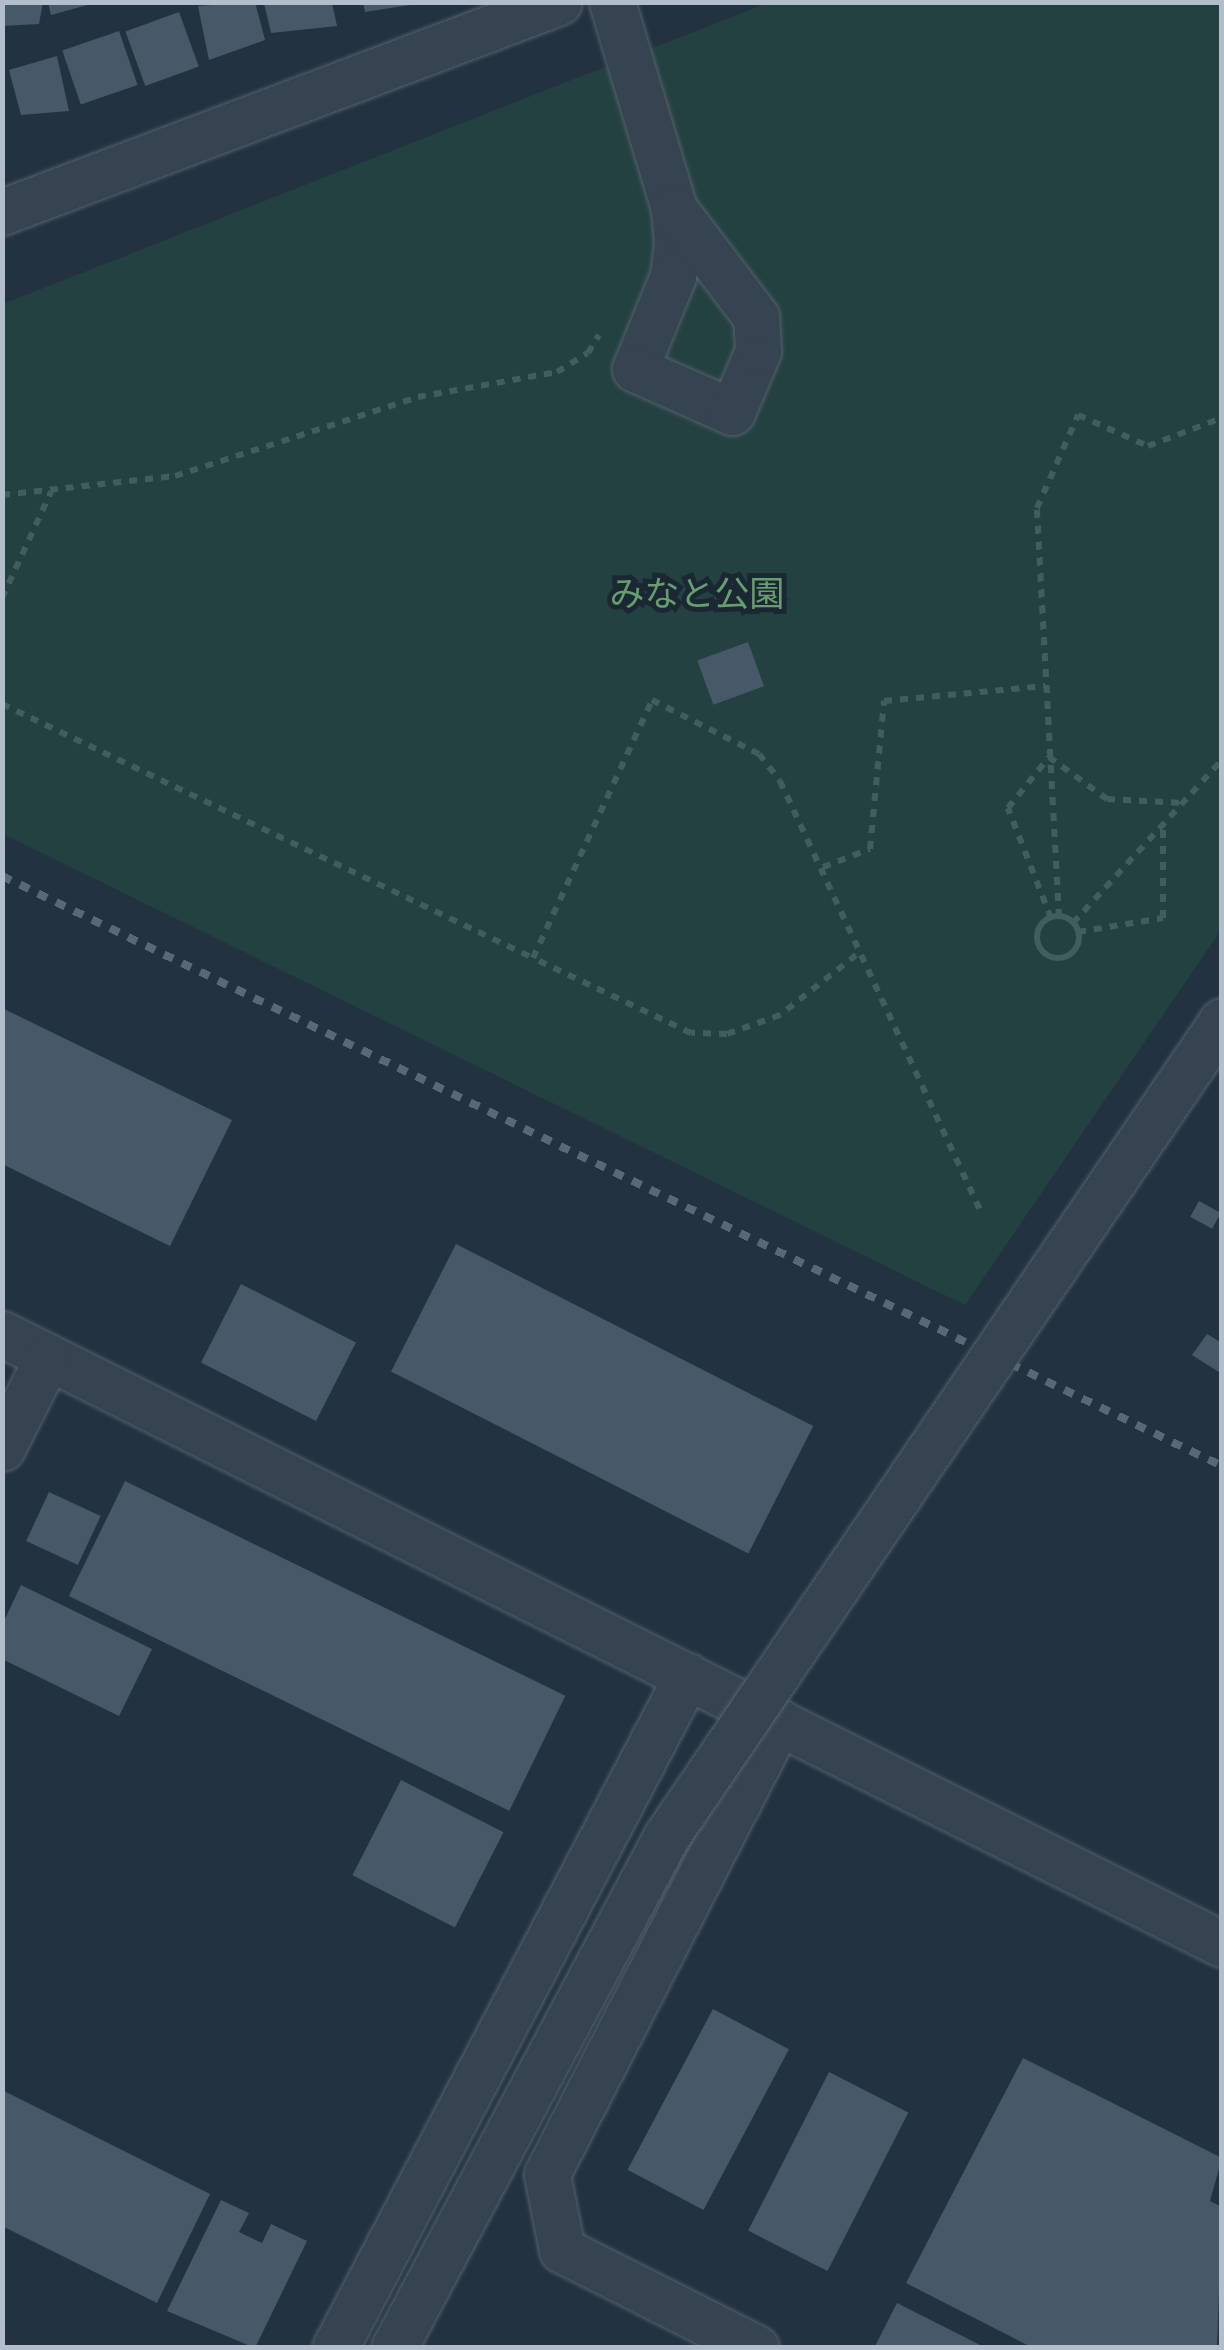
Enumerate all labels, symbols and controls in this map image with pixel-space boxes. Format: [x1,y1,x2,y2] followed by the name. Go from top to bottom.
[610,573,784,615] park label: みなと公園

